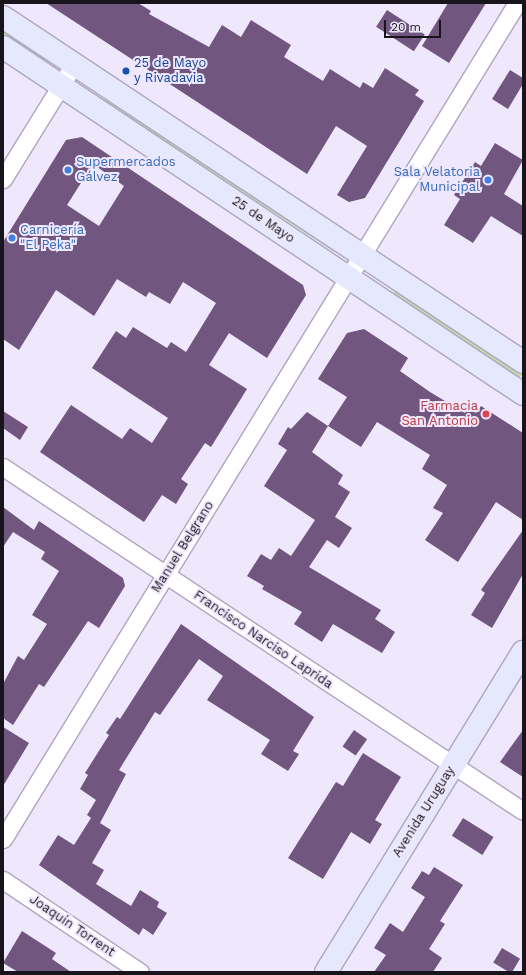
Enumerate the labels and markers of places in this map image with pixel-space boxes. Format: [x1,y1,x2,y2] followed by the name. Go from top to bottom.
[134,56,206,87] place label: 25 de Mayo y Rivadavia
[121,66,131,76] marker: 25 de Mayo y Rivadavia
[76,155,176,186] place label: Supermercados Gálvez
[63,165,73,175] marker: Supermercados Gálvez
[393,165,480,196] place label: Sala Velatoria Municipal
[483,175,493,185] marker: Sala Velatoria Municipal
[20,223,84,254] place label: Carnicería "El Peka"
[7,233,17,243] marker: Carnicería "El Peka"
[401,399,478,430] place label: Farmacia San Antonio
[481,409,491,419] marker: Farmacia San Antonio

